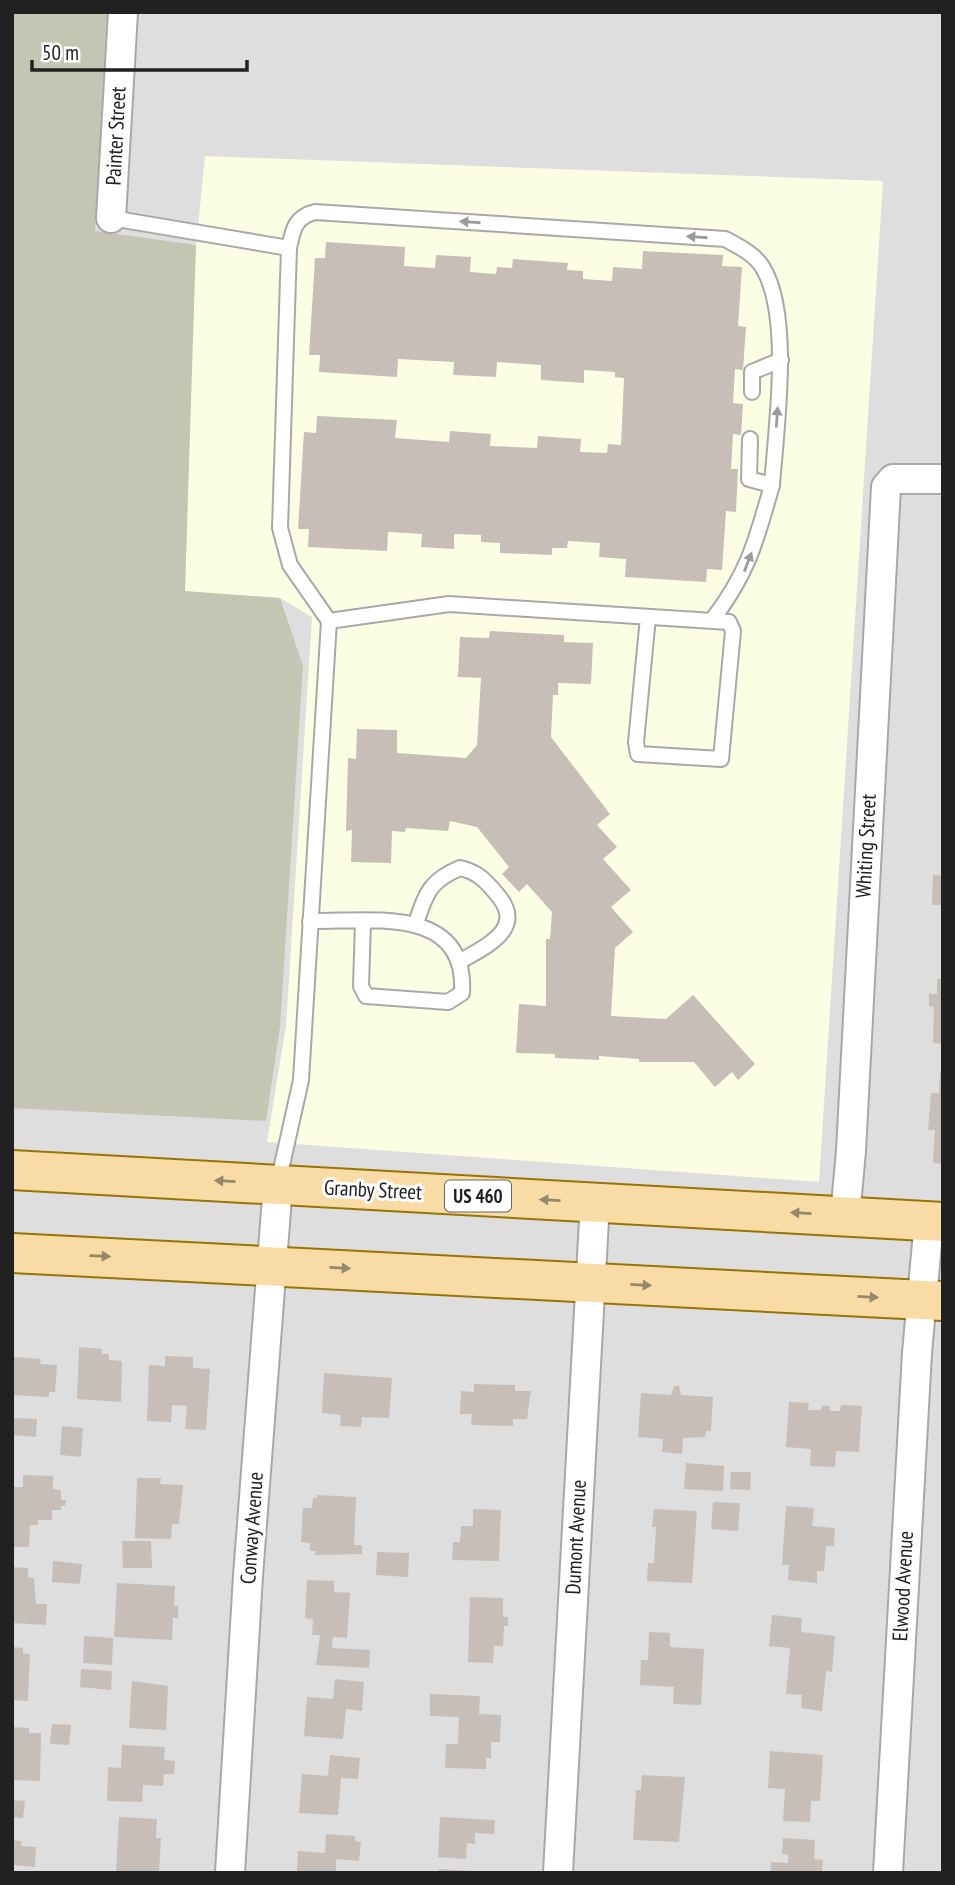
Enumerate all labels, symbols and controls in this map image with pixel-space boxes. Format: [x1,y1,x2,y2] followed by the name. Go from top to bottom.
[32,28,247,72] scale bar
[42,39,79,66] text: 50 m
[99,86,132,186] street label: Painter Street
[459,216,481,227] one-way arrow
[686,231,708,242] one-way arrow
[772,406,783,428] one-way arrow
[743,551,754,572] one-way arrow
[849,793,882,899] street label: Whiting Street
[323,1173,423,1206] street label: Granby Street
[213,1176,235,1187] one-way arrow
[445,1180,511,1212] road number: US 460
[538,1194,560,1205] one-way arrow
[790,1208,812,1219] one-way arrow
[89,1250,111,1262] one-way arrow
[329,1263,351,1274] one-way arrow
[630,1280,652,1291] one-way arrow
[857,1292,879,1303] one-way arrow
[234,1471,269,1585] street label: Conway Avenue
[559,1479,592,1595] street label: Dumont Avenue
[886,1530,919,1642] street label: Elwood Avenue

